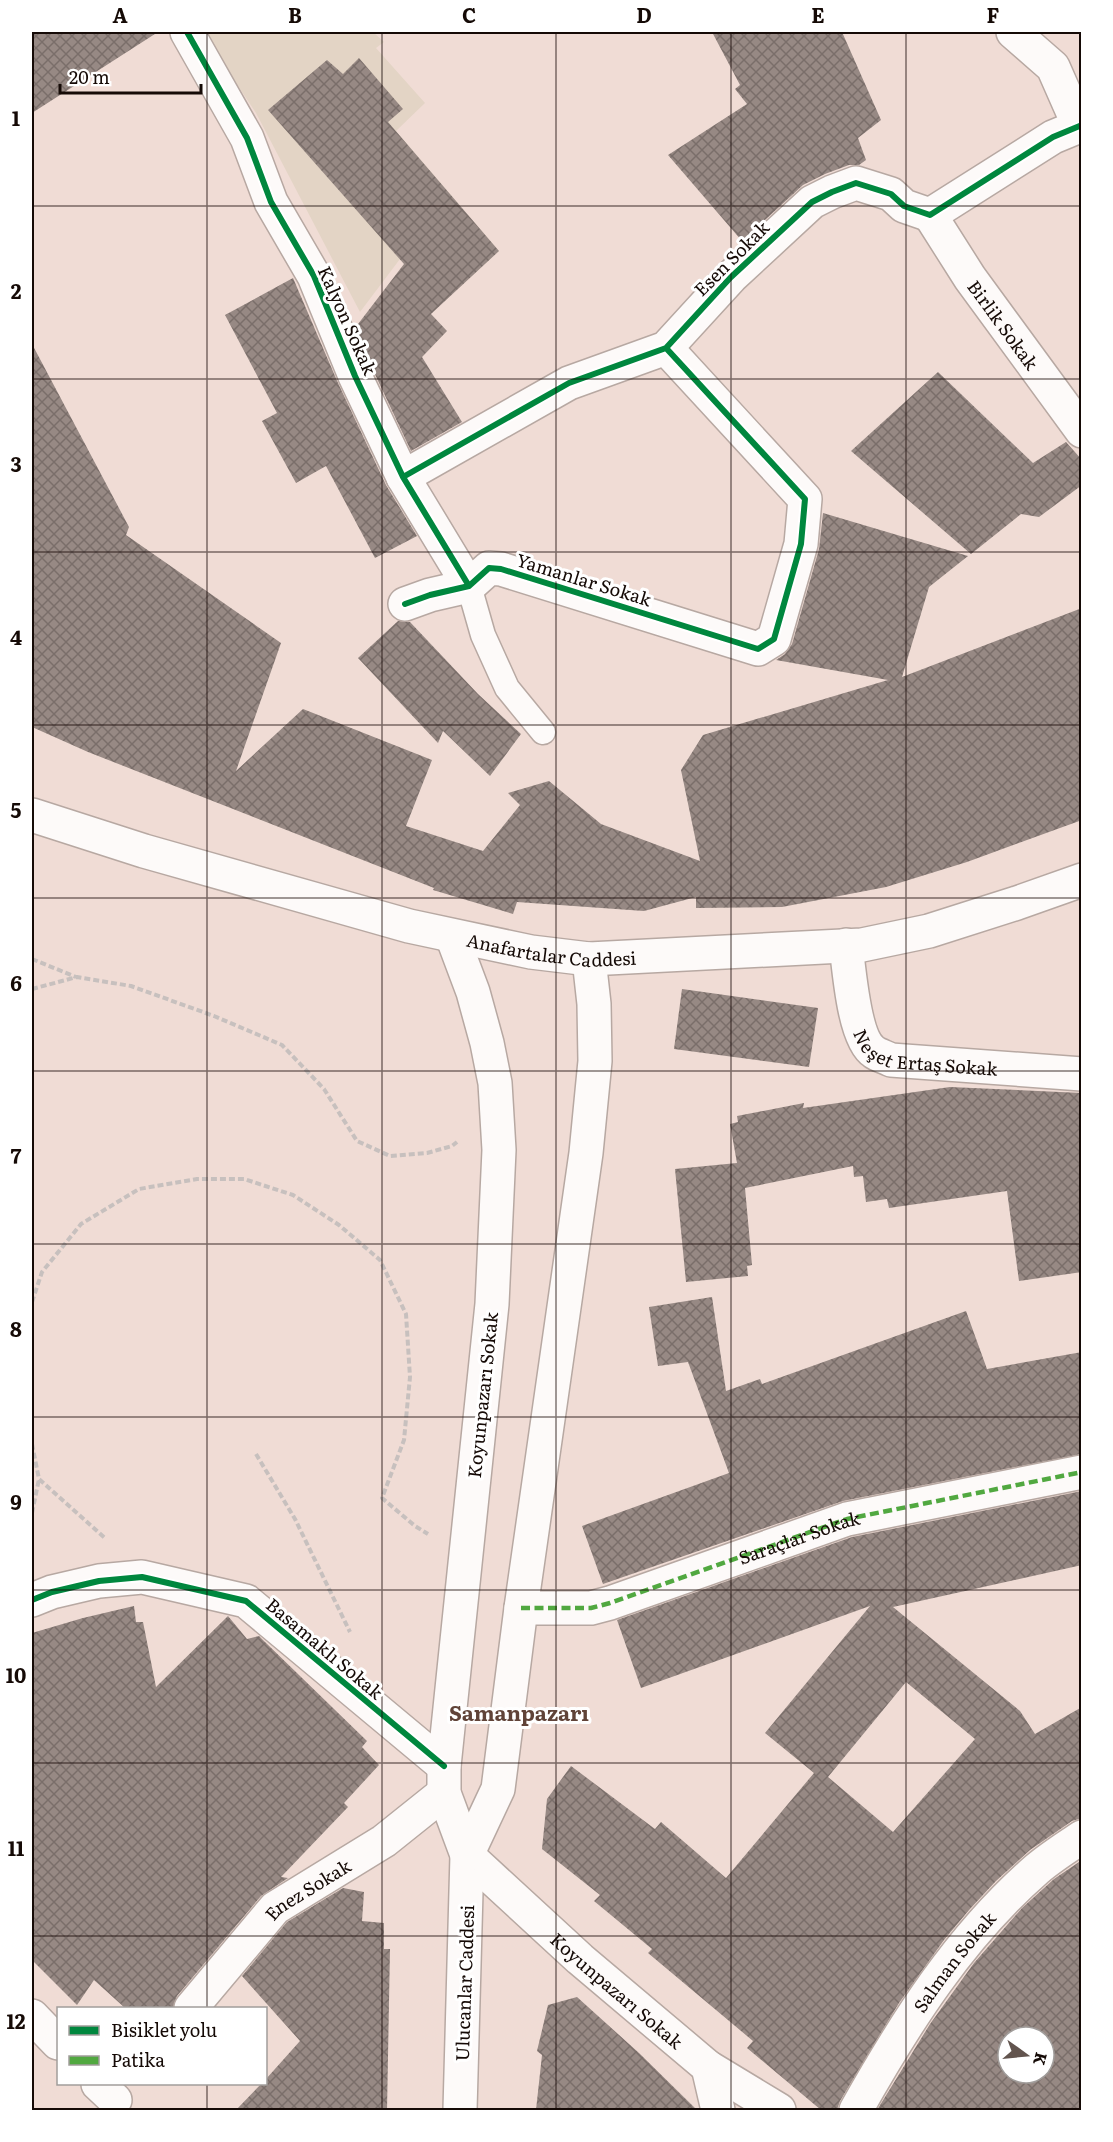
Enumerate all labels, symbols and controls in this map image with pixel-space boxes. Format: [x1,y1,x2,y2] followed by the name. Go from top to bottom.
[112,0,128,29] text: A
[288,0,302,29] text: B
[462,0,476,29] text: C
[636,0,652,29] text: D
[811,0,825,29] text: E
[987,0,1000,29] text: F
[60,57,201,95] scale bar
[69,63,110,90] text: 20 m
[12,102,20,132] text: 1
[687,213,776,302] street label: Esen Sokak
[312,261,385,380] street label: Kalyon Sokak
[962,274,1047,376] street label: Birlik Sokak
[11,275,22,305] text: 2
[10,448,22,478] text: 3
[513,546,656,613] street label: Yamanlar Sokak
[10,621,22,651] text: 4
[11,794,22,824] text: 5
[464,925,637,973] street label: Anafartalar Caddesi
[10,967,22,997] text: 6
[848,1024,1000,1081] street label: Neşet Ertaş Sokak
[11,1140,22,1170] text: 7
[460,1310,504,1479] street label: Koyunpazarı Sokak
[10,1313,22,1343] text: 8
[10,1486,22,1516] text: 9
[734,1503,863,1570] street label: Saraçlar Sokak
[261,1591,390,1706] street label: Basamaklı Sokak
[6,1659,26,1689] text: 10
[449,1696,589,1727] district label: Samanpazarı
[8,1832,24,1862] text: 11
[257,1851,356,1925] street label: Enez Sokak
[448,1904,480,2062] street label: Ulucanlar Caddesi
[906,1904,1002,2017] street label: Salman Sokak
[545,1925,690,2055] street label: Koyunpazarı Sokak
[6,2005,26,2035] text: 12
[57,2007,267,2085] legend
[111,2016,217,2043] text: Bisiklet yolu
[996,2025,1056,2085] north arrow
[111,2046,165,2073] text: Patika
[1028,2050,1055,2069] text: K

